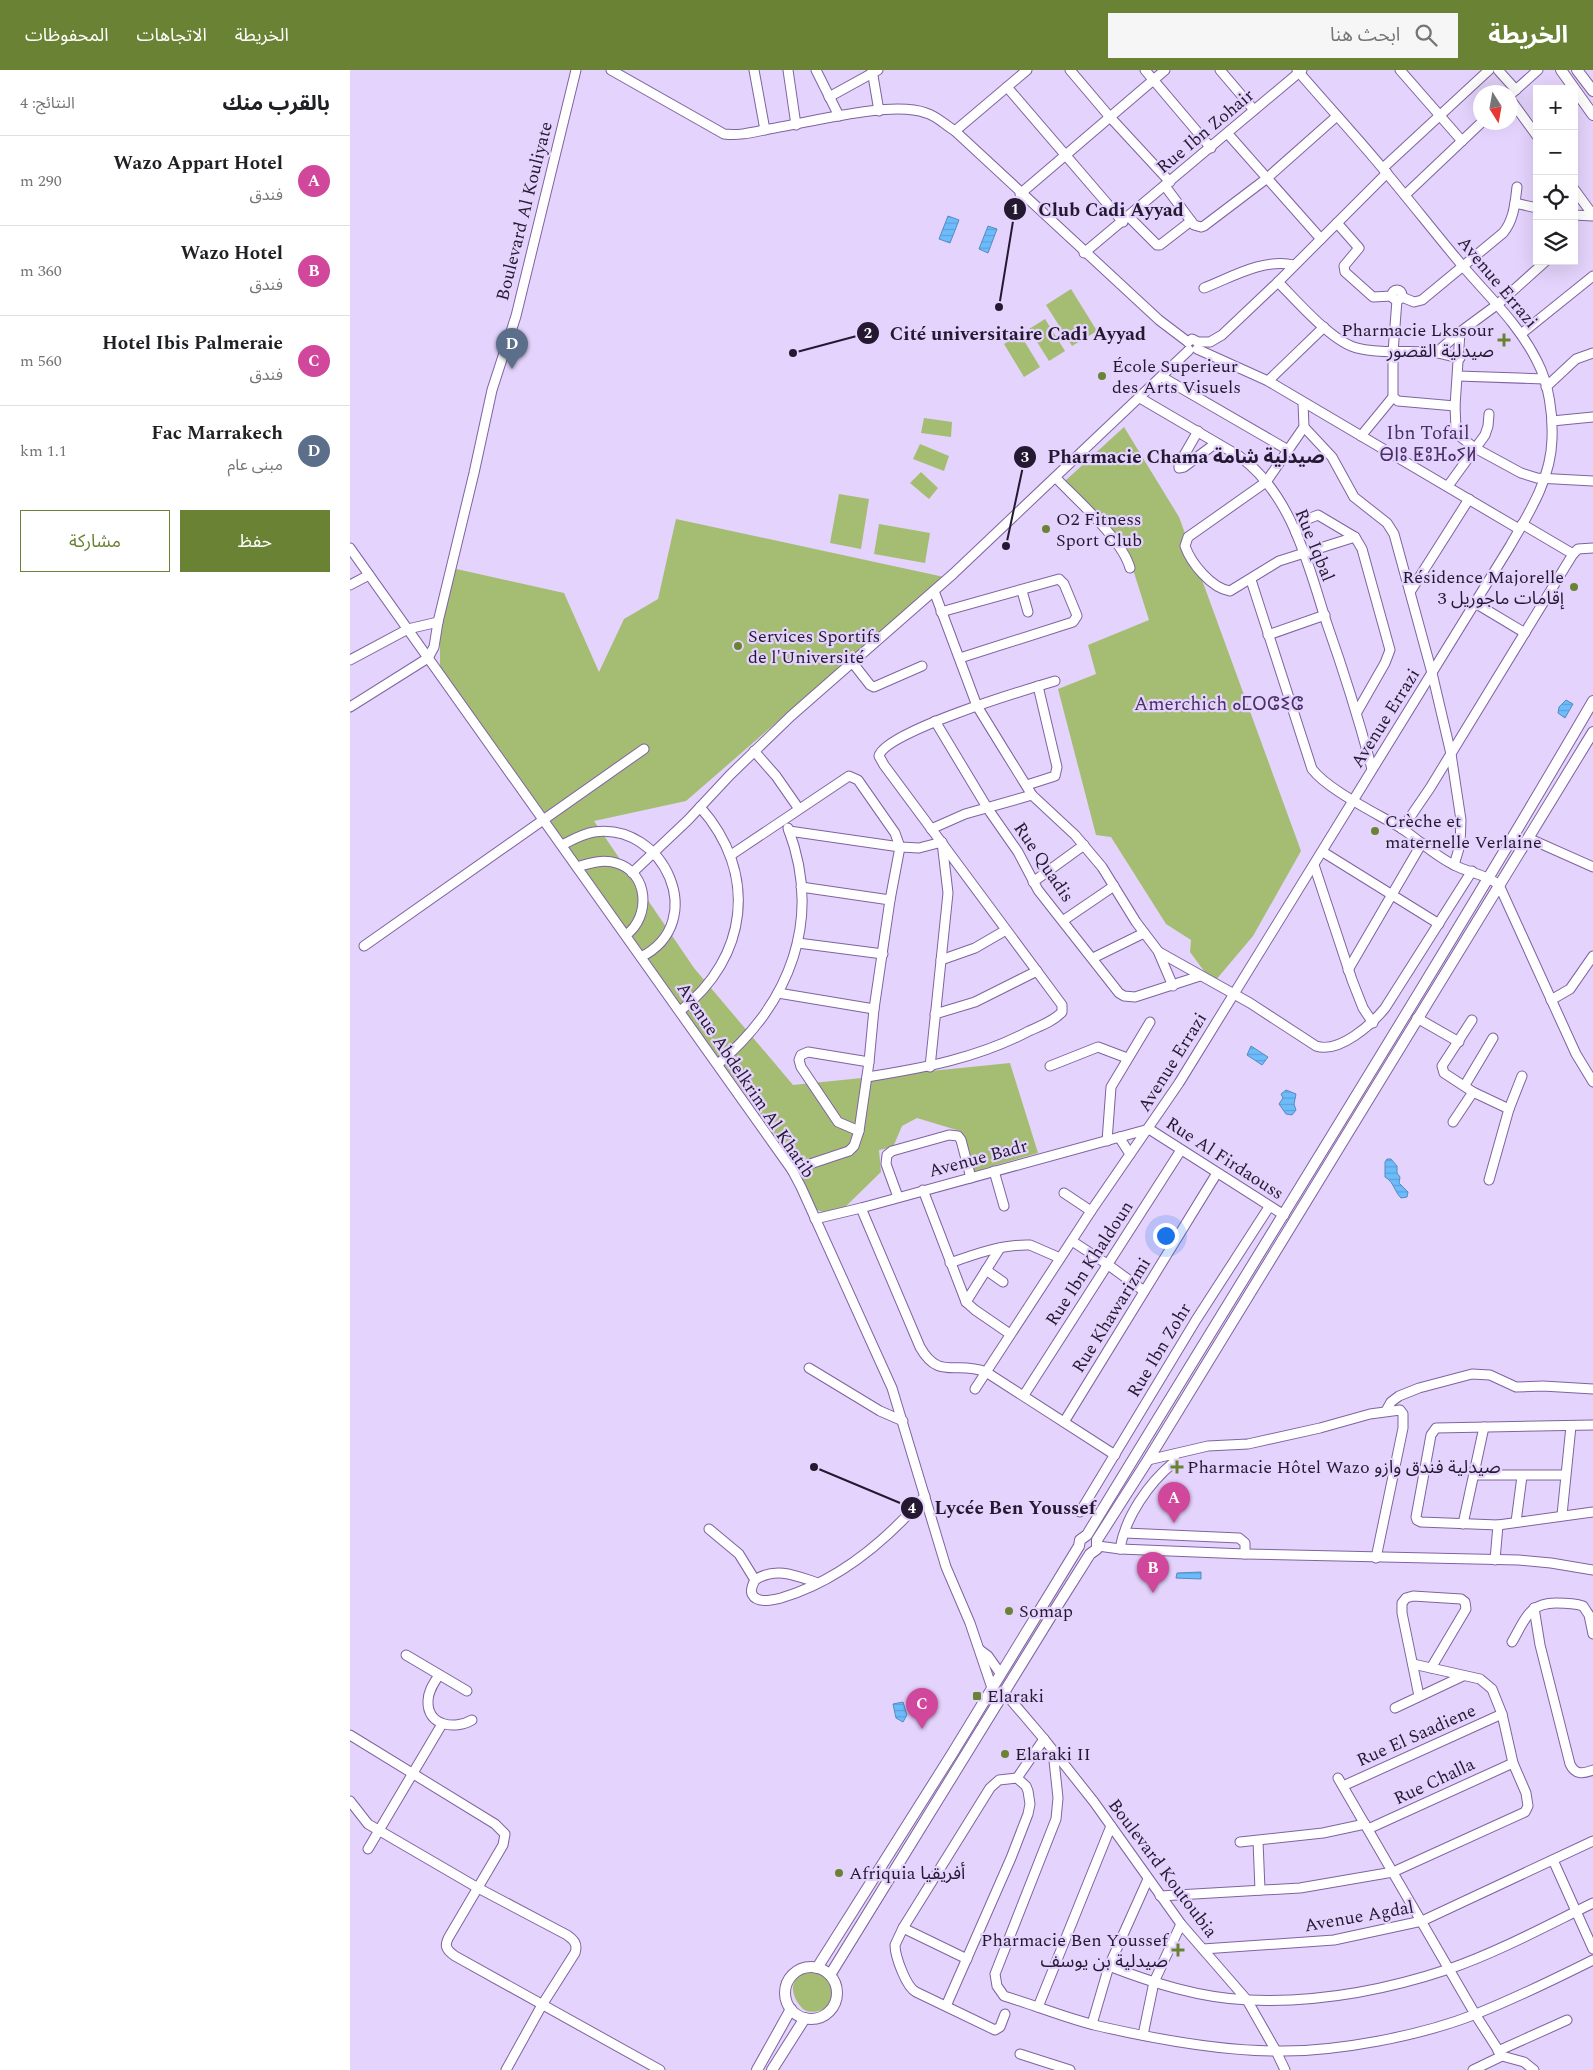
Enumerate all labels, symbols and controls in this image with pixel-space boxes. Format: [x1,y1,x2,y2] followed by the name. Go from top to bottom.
[1108,13,1458,58] search box
[1488,18,1568,54] text: الخريطة
[1330,21,1400,50] text: ابحث هنا
[1412,21,1440,49] icon: search
[25,22,109,49] text: المحفوظات
[137,22,207,49] text: الاتجاهات
[235,22,289,49] text: الخريطة
[1151,82,1260,180] street label: Rue Ibn Zohair
[1473,85,1518,130] north arrow
[1533,85,1578,265] map controls
[1533,85,1578,130] button: +
[222,88,330,120] text: بالقرب منك
[20,91,75,115] text: النتائج: 4
[489,119,560,304] street label: Boulevard Al Kouliyate
[1533,130,1578,175] button: −
[113,149,283,178] text: Wazo Appart Hotel
[20,169,62,193] text: 290 m
[308,169,320,193] text: A
[1533,175,1578,220] button: locate
[249,183,283,207] text: فندق
[1003,192,1193,226] callout: Club Cadi Ayyad
[1038,196,1184,225] text: Club Cadi Ayyad
[1011,198,1019,221] text: 1
[1533,220,1578,265] button: layers
[1451,230,1544,334] street label: Avenue Errazi
[180,239,283,268] text: Wazo Hotel
[20,259,62,283] text: 360 m
[308,259,320,283] text: B
[249,273,283,297] text: فندق
[855,316,1156,350] callout: Cité universitaire Cadi Ayyad
[1341,317,1494,365] place label: Pharmacie Lkssour صيدلية القصور
[890,320,1146,349] text: Cité universitaire Cadi Ayyad
[864,322,872,345] text: 2
[496,328,528,369] pin: D
[102,329,283,358] text: Hotel Ibis Palmeraie
[1498,334,1510,346] marker: Pharmacie Lkssour صيدلية القصور
[20,349,62,373] text: 560 m
[308,349,320,373] text: C
[1112,353,1241,401] place label: École Superieur des Arts Visuels
[249,363,283,387] text: فندق
[1096,370,1108,382] marker: École Superieur des Arts Visuels
[151,419,283,448] text: Fac Marrakech
[1379,419,1477,470] district label: Ibn Tofail ⴱⵏⵓ ⵟⵓⴼⴰⵢⵍ
[20,439,67,463] text: 1.1 km
[308,439,320,463] text: D
[1012,440,1334,474] callout: Pharmacie Chama صيدلية شامة
[1047,443,1325,472] text: Pharmacie Chama صيدلية شامة
[1021,446,1029,469] text: 3
[227,453,283,477] text: مبنى عام
[1288,505,1341,586] street label: Rue Iqbal
[1056,506,1142,554] place label: O2 Fitness Sport Club
[20,510,170,572] button: مشاركة
[180,510,330,572] button: حفظ
[1040,523,1052,535] marker: O2 Fitness Sport Club
[1402,564,1564,612] place label: Résidence Majorelle إقامات ماجوريل 3
[1568,581,1580,593] marker: Résidence Majorelle إقامات ماجوريل 3
[748,623,880,671] place label: Services Sportifs de l'Université
[732,640,744,652] marker: Services Sportifs de l'Université
[1344,663,1427,773] street label: Avenue Errazi
[1134,690,1304,719] district label: Amerchich ⴰⵎⵔⵛⵉⵛ
[1385,808,1542,856] place label: Crèche et maternelle Verlaine
[1007,817,1081,908] street label: Rue Quadis
[1369,825,1381,837] marker: Crèche et maternelle Verlaine
[670,977,821,1184] street label: Avenue Abdelkrim Al Khatib
[1131,1007,1214,1117] street label: Avenue Errazi
[1160,1110,1289,1207] street label: Rue Al Firdaouss
[925,1132,1031,1185] street label: Avenue Badr
[1039,1195,1140,1331] street label: Rue Ibn Khaldoun
[1153,1223,1179,1249] your location
[1065,1252,1158,1378] street label: Rue Khawarizmi
[1121,1298,1198,1403] street label: Rue Ibn Zohr
[1187,1454,1501,1481] place label: Pharmacie Hôtel Wazo صيدلية فندق وازو
[1171,1461,1183,1473] marker: Pharmacie Hôtel Wazo صيدلية فندق وازو
[1158,1482,1190,1523] pin: A
[899,1491,1106,1525] callout: Lycée Ben Youssef
[934,1494,1097,1523] text: Lycée Ben Youssef
[908,1497,917,1520] text: 4
[1137,1552,1169,1593] pin: B
[1019,1598,1073,1625] place label: Somap
[1003,1605,1015,1617] marker: Somap
[987,1683,1044,1710] place label: Elaraki
[906,1688,938,1729] pin: C
[971,1690,983,1702] marker: Elaraki
[1352,1697,1480,1774] street label: Rue El Saadiene
[1015,1741,1091,1768] place label: Elaraki II
[999,1748,1011,1760] marker: Elaraki II
[1389,1751,1479,1812] street label: Rue Challa
[1101,1793,1224,1944] street label: Boulevard Koutoubia
[849,1860,965,1887] place label: Afriquia أفريقيا
[833,1867,845,1879] marker: Afriquia أفريقيا
[1302,1894,1416,1939] street label: Avenue Agdal
[981,1927,1170,1975] place label: Pharmacie Ben Youssef صيدلية بن يوسف
[1172,1944,1184,1956] marker: Pharmacie Ben Youssef صيدلية بن يوسف

